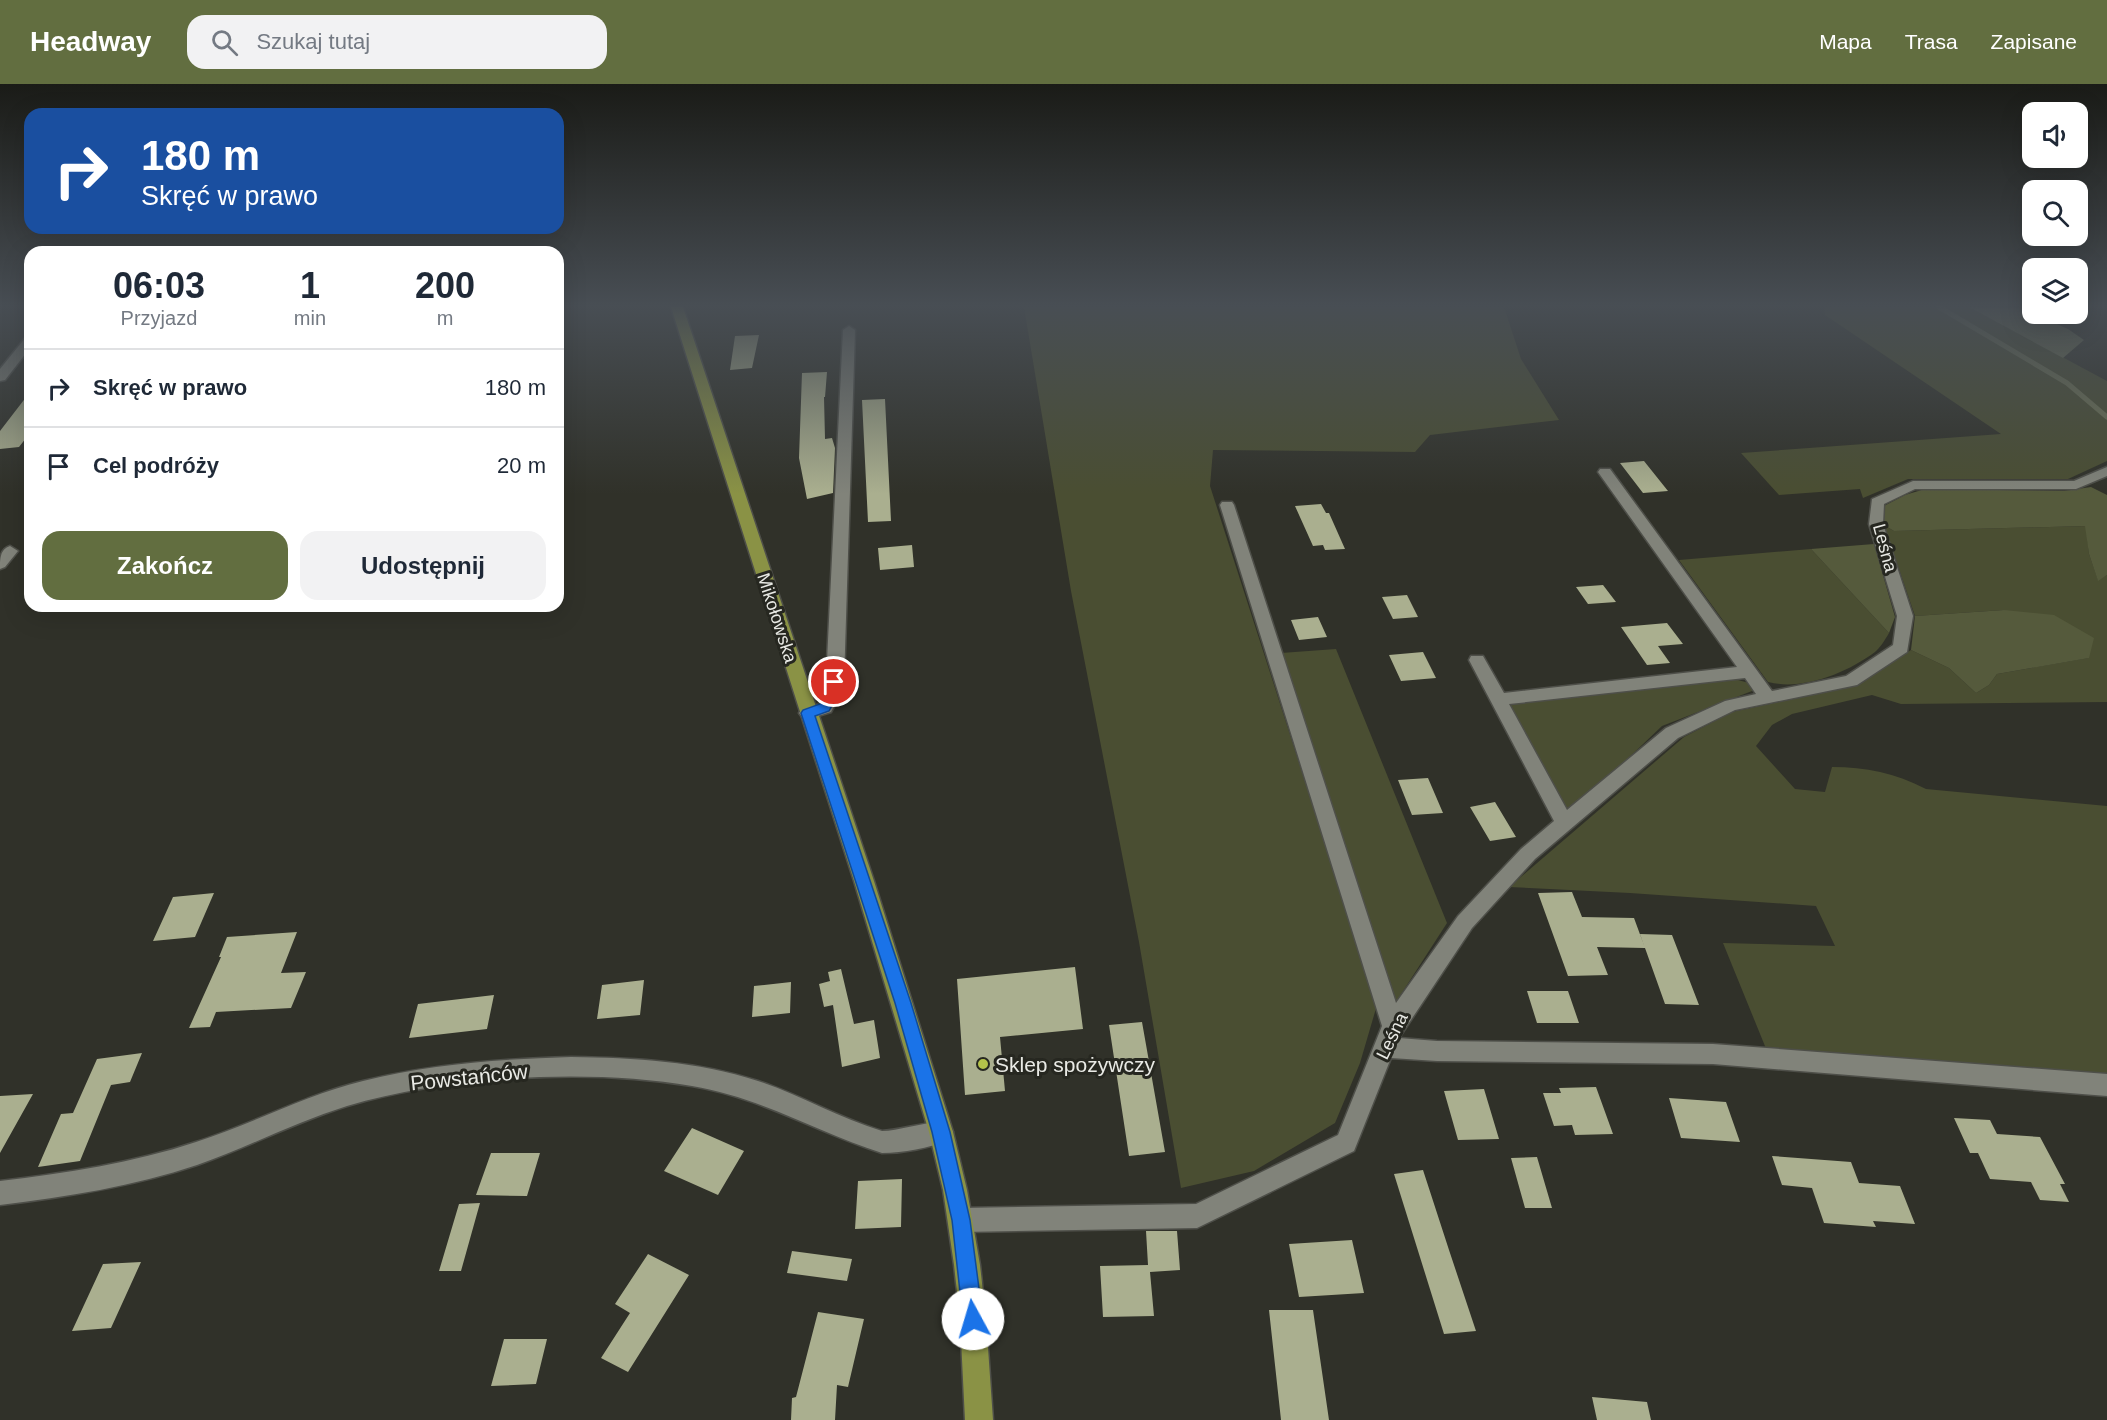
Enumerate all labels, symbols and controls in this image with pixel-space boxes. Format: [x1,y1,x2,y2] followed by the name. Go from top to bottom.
[187,15,607,69] search box
[30,26,151,57] text: Headway
[208,26,241,59] icon: search
[256,29,370,54] text: Szukaj tutaj
[1819,30,1872,53] text: Mapa
[1905,30,1958,53] text: Trasa
[1991,30,2077,53] text: Zapisane
[2022,102,2088,324] map controls
[2022,102,2088,168] button: sound
[42,132,120,210] icon: right
[141,132,260,179] text: 180 m
[2022,180,2088,246] button: search
[141,181,318,211] text: Skręć w prawo
[2022,258,2088,324] button: layers
[113,265,205,306] text: 06:03
[300,265,320,306] text: 1
[415,265,475,306] text: 200
[121,307,197,329] text: Przyjazd
[294,307,326,329] text: min
[437,307,453,329] text: m
[42,372,75,405] icon: right
[93,375,247,400] text: Skręć w prawo
[485,375,546,400] text: 180 m
[42,450,75,483] icon: arrive
[93,453,219,478] text: Cel podróży
[497,453,546,478] text: 20 m
[1869,522,1901,575] street label: Leśna
[42,531,288,600] button: Zakończ
[300,531,546,600] button: Udostępnij
[753,571,801,666] street label: Mikołowska
[808,656,859,707] pin
[817,665,850,698] icon: arrive
[1372,1009,1412,1062] street label: Leśna
[995,1053,1155,1076] place label: Sklep spożywczy
[976,1057,990,1071] marker: Sklep spożywczy
[409,1059,530,1095] street label: Powstańców
[941,1287,1005,1351] position arrow

